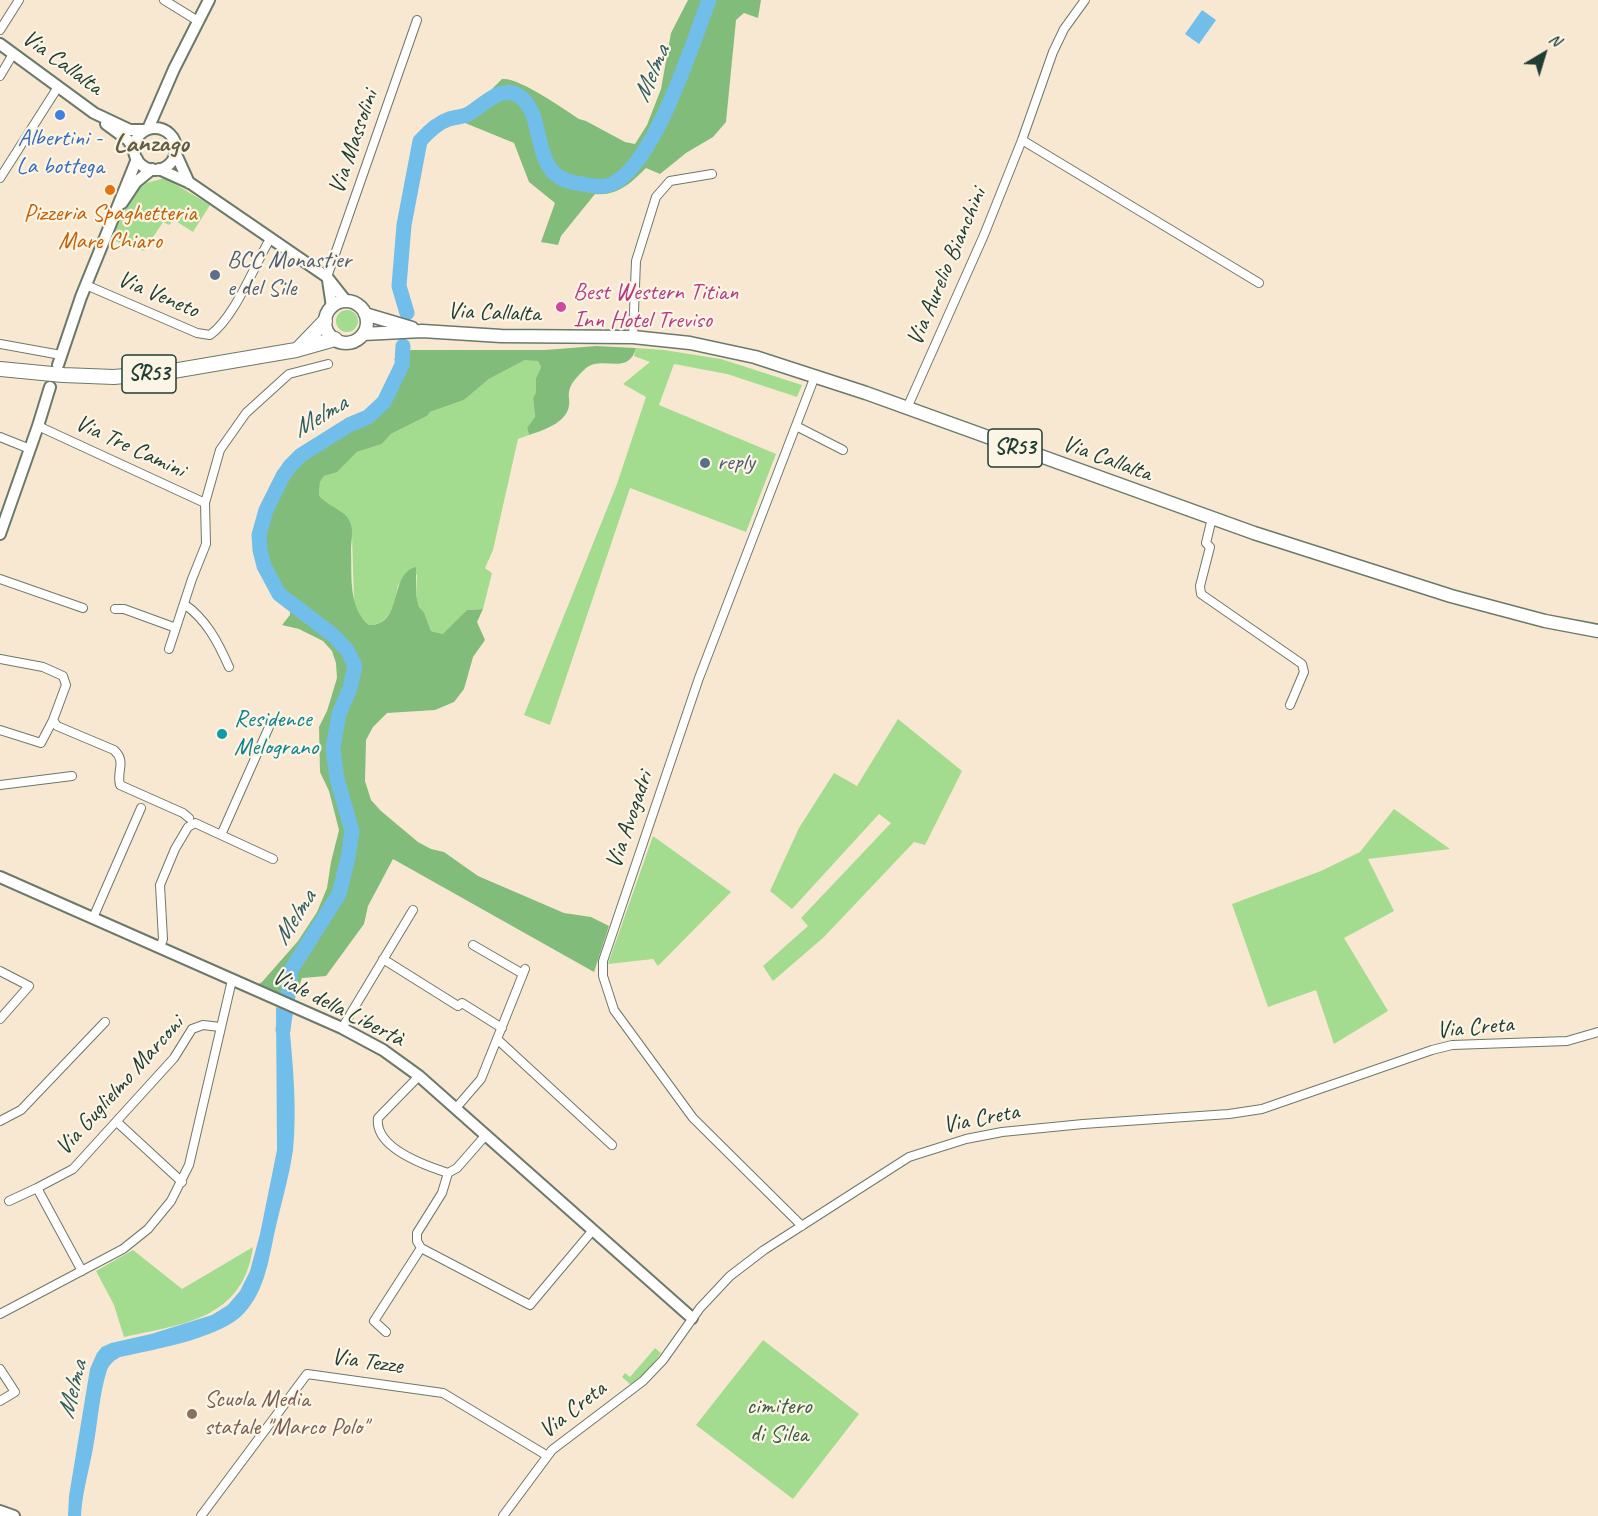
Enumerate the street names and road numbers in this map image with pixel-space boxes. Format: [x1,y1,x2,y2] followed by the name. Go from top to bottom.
[16,24,108,102] street label: Via Callalta
[323,86,385,198] street label: Via Massolini
[901,184,993,350] street label: Via Aurelio Bianchini
[113,265,203,325] street label: Via Veneto
[447,297,541,329] street label: Via Callalta
[122,355,176,393] road number: SR53
[70,409,190,485] street label: Via Tre Camini
[988,429,1042,467] road number: SR53
[1058,430,1156,488] street label: Via Callalta
[600,768,660,872] street label: Via Avogadri
[267,962,409,1054] street label: Viale della Libertà
[50,1010,190,1162] street label: Via Guglielmo Marconi
[1435,1010,1515,1046] street label: Via Creta
[940,1098,1022,1140] street label: Via Creta
[330,1343,404,1381] street label: Via Tezze
[534,1375,612,1445] street label: Via Creta

